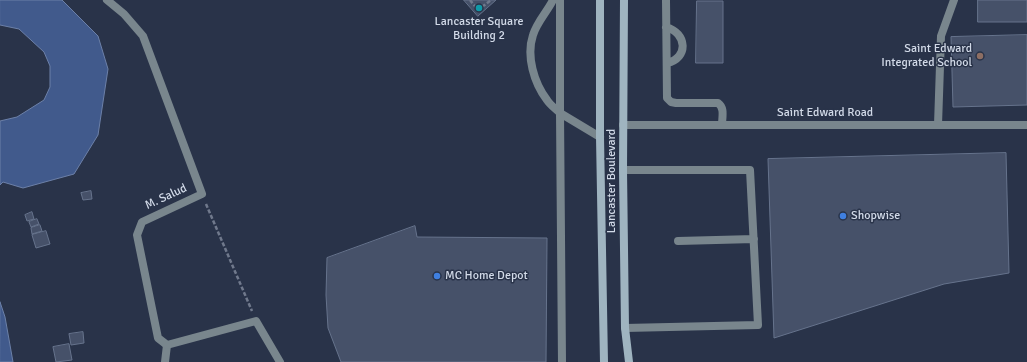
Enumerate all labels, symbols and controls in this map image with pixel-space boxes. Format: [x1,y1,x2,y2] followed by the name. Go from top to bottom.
[474,3,484,13] marker: Lancaster Square Building 2
[435,15,523,43] place label: Lancaster Square Building 2
[881,42,972,70] place label: Saint Edward Integrated School
[975,51,985,61] marker: Saint Edward Integrated School
[777,106,873,120] street label: Saint Edward Road
[605,129,619,233] street label: Lancaster Boulevard
[143,181,189,213] street label: M. Salud
[851,209,900,223] place label: Shopwise
[838,211,848,221] marker: Shopwise
[445,269,528,283] place label: MC Home Depot
[432,271,442,281] marker: MC Home Depot

